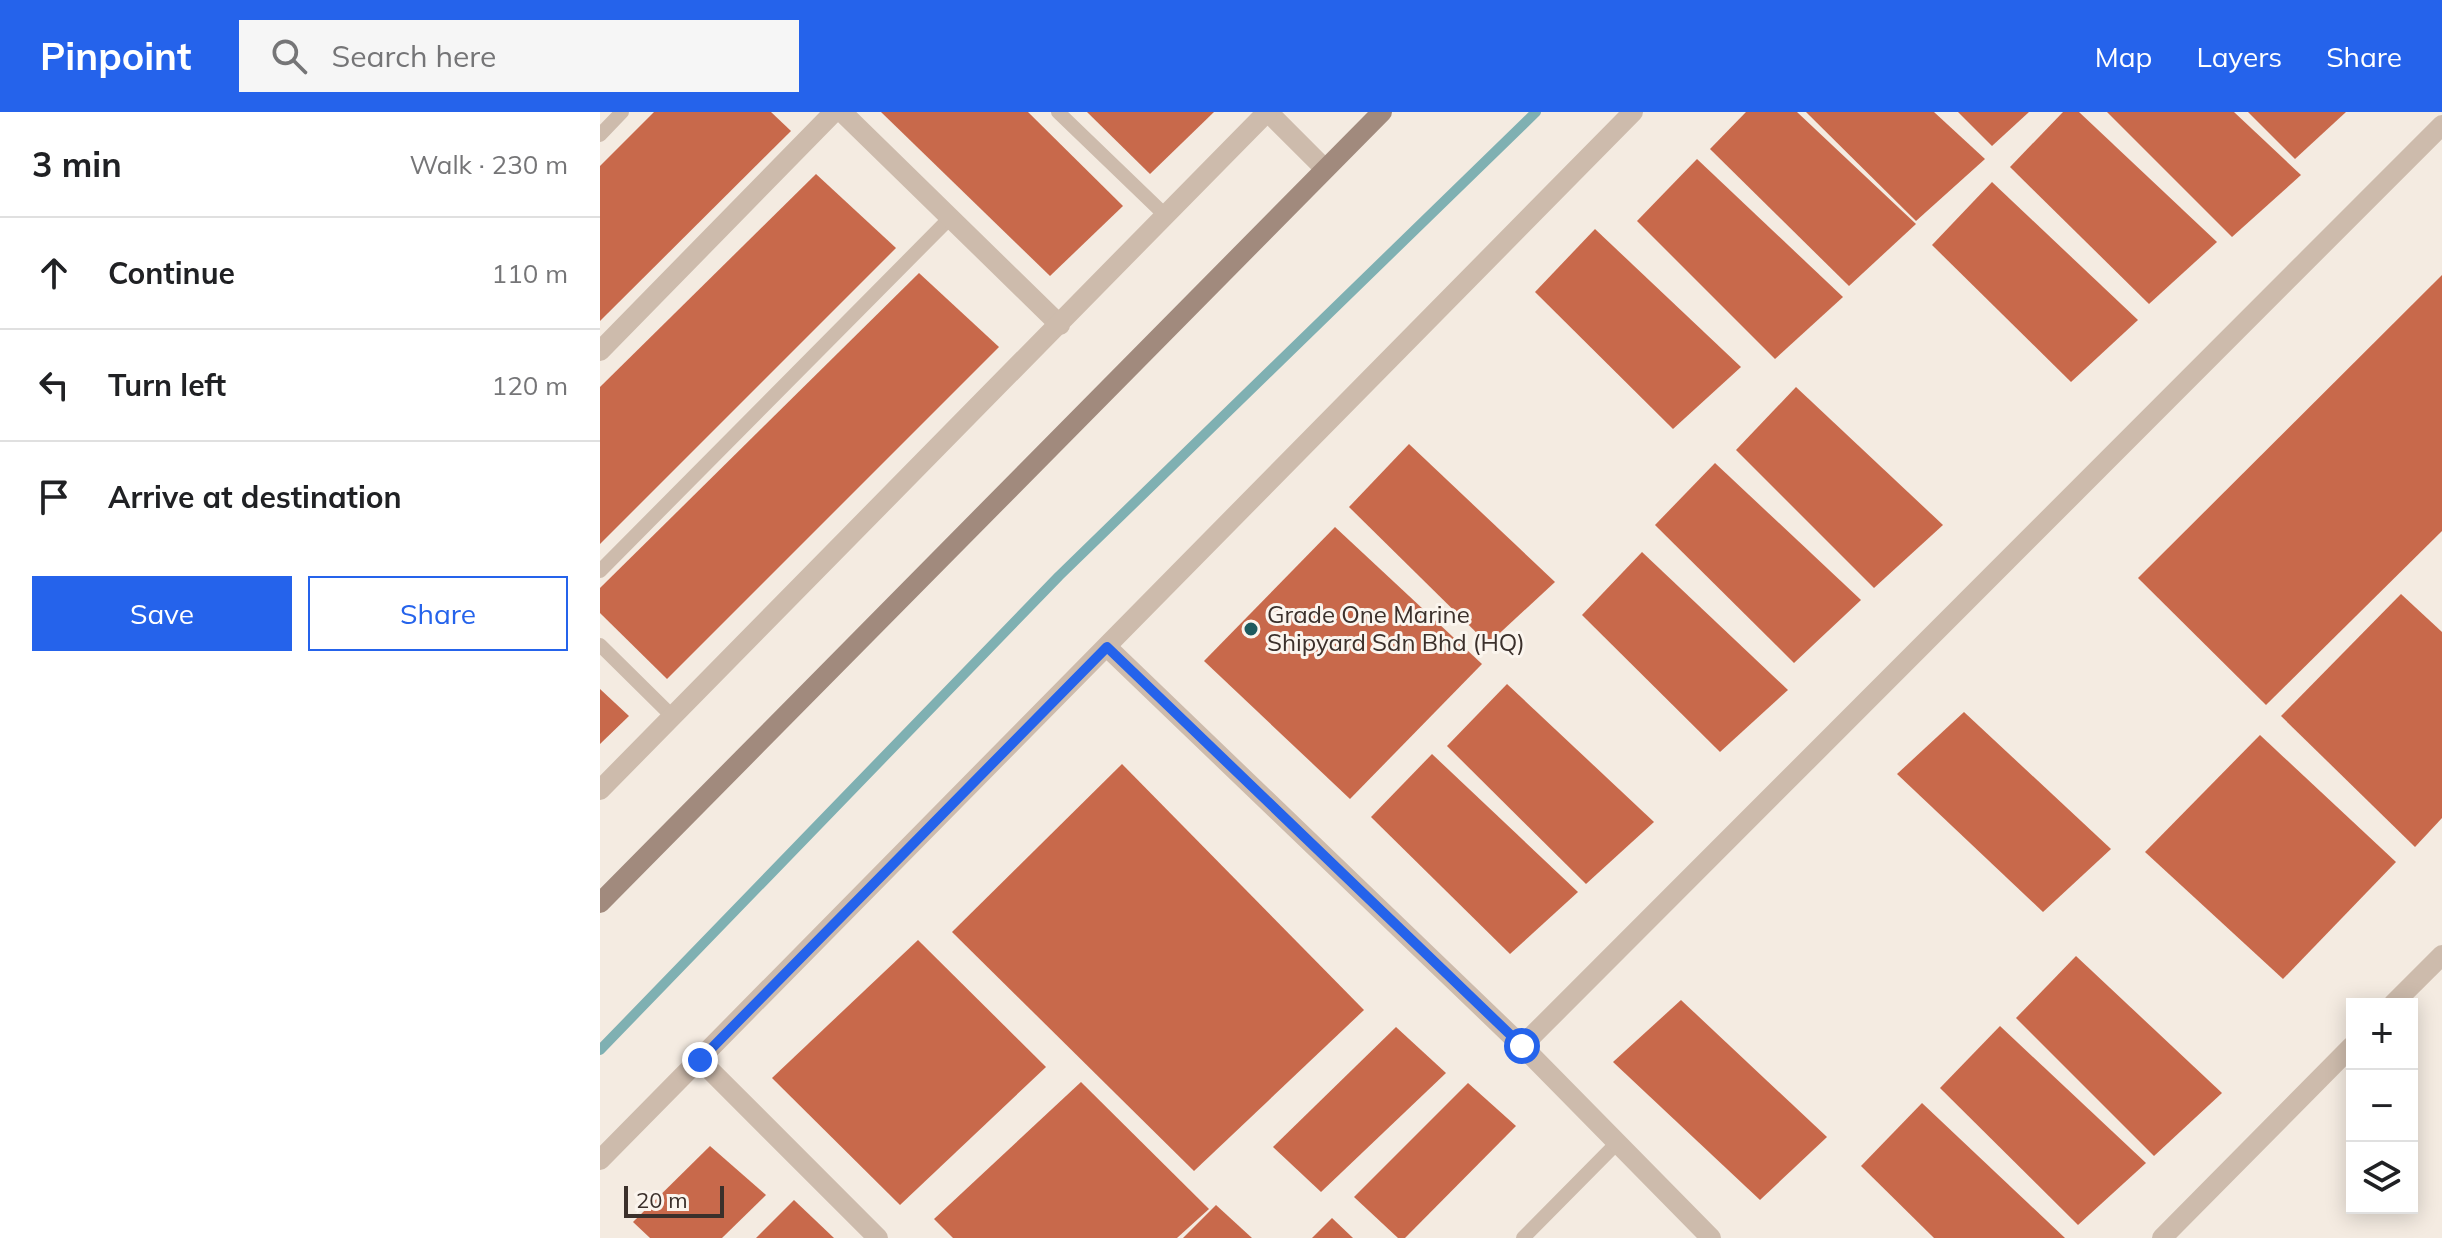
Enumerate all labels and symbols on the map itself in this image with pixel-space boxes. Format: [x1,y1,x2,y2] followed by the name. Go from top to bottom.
[1267,599,1525,657] place label: Grade One Marine Shipyard Sdn Bhd (HQ)
[1242,620,1260,638] marker: Grade One Marine Shipyard Sdn Bhd (HQ)
[1504,1028,1540,1064] route start
[682,1042,718,1078] route end
[624,1182,724,1218] scale bar

